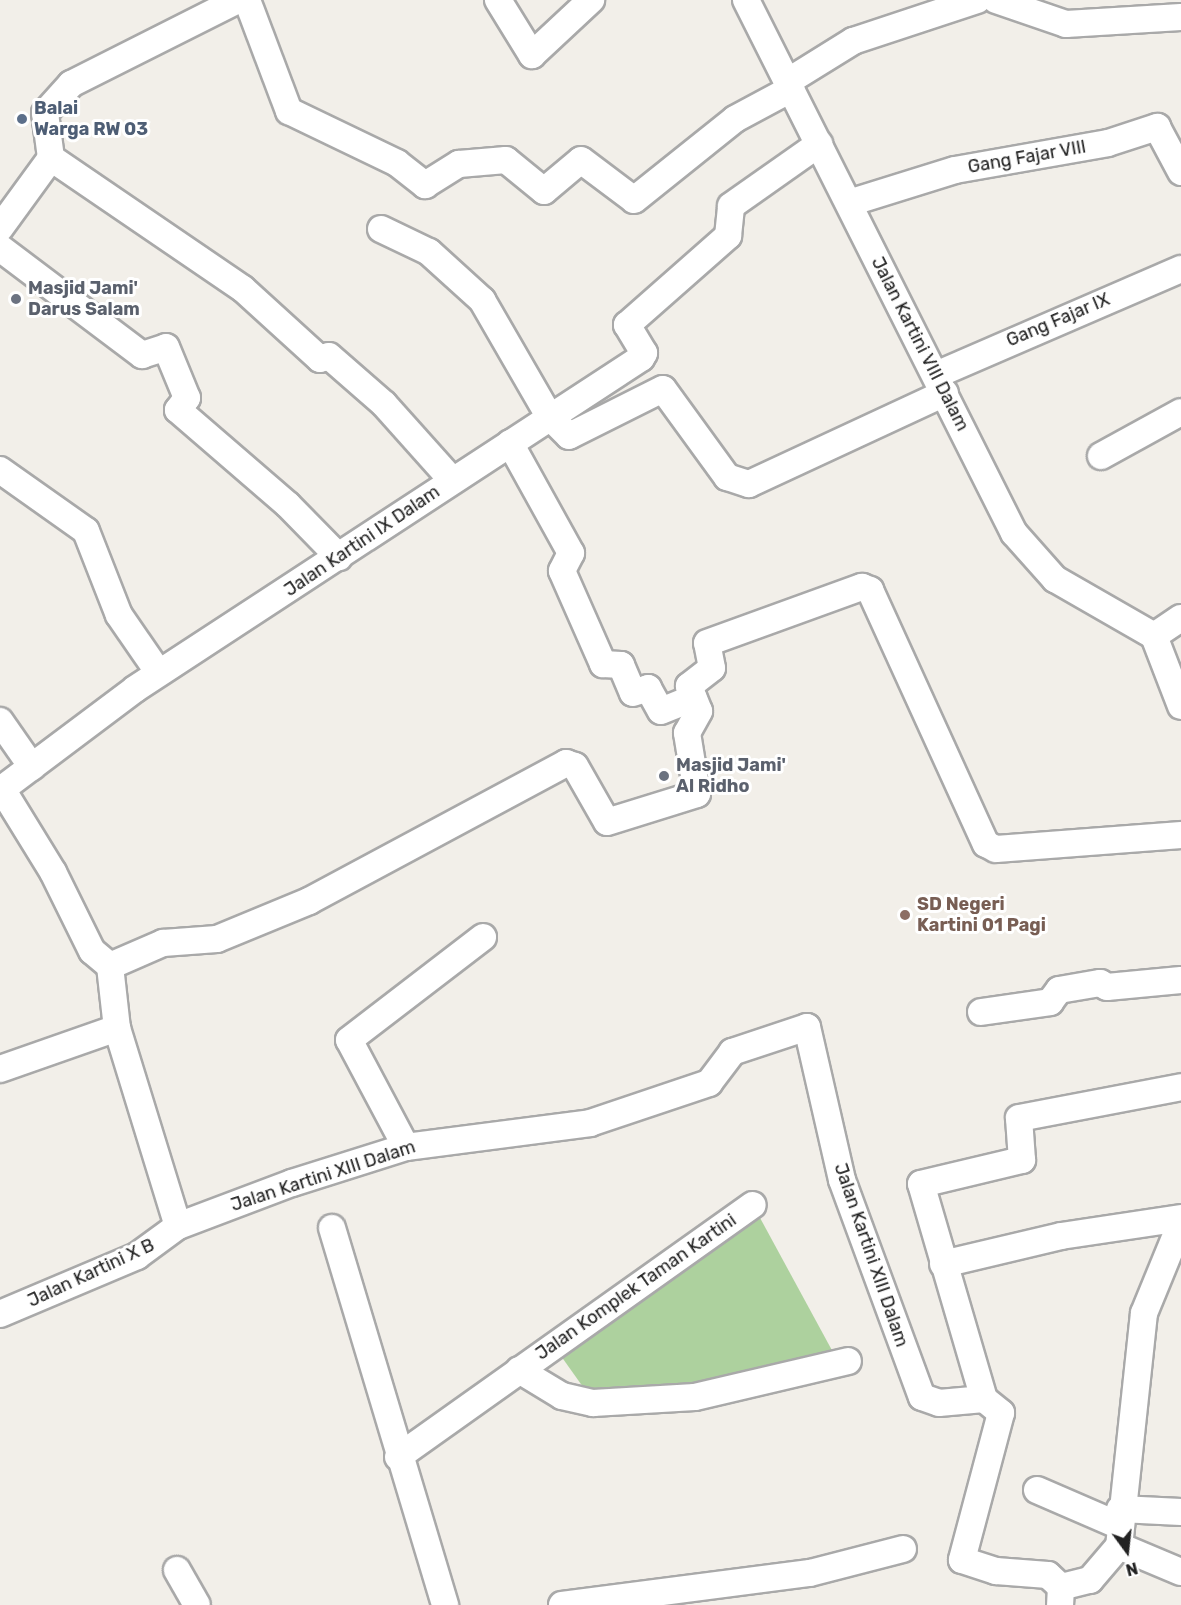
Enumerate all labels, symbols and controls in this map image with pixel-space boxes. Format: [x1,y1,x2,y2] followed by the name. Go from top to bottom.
[34,98,148,140] place label: Balai Warga RW 03
[15,112,29,126] marker: Balai Warga RW 03
[966,136,1088,178] street label: Gang Fajar VIII
[867,253,973,435] street label: Jalan Kartini VIII Dalam
[28,278,140,320] place label: Masjid Jami' Darus Salam
[1003,288,1113,352] street label: Gang Fajar IX
[9,292,23,306] marker: Masjid Jami' Darus Salam
[280,481,444,601] street label: Jalan Kartini IX Dalam
[676,755,786,798] place label: Masjid Jami' Al Ridho
[657,769,671,783] marker: Masjid Jami' Al Ridho
[917,894,1046,936] place label: SD Negeri Kartini 01 Pagi
[898,908,912,922] marker: SD Negeri Kartini 01 Pagi
[228,1136,418,1216] street label: Jalan Kartini XIII Dalam
[829,1160,913,1350] street label: Jalan Kartini XIII Dalam
[531,1209,741,1365] street label: Jalan Komplek Taman Kartini
[24,1234,158,1312] street label: Jalan Kartini X B
[1097,1521,1157,1581] north arrow
[1124,1558,1140,1580] text: N

